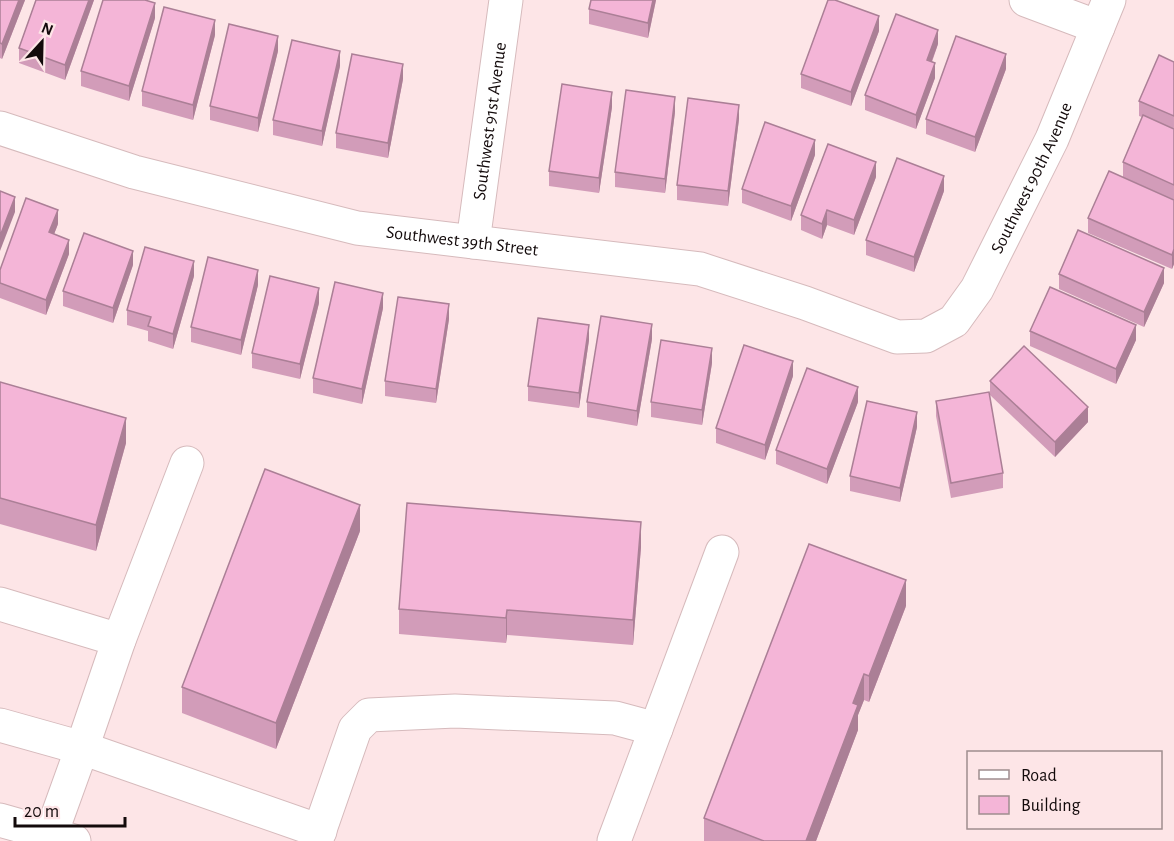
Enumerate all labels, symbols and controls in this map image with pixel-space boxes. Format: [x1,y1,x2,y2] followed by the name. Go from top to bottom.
[12,12,72,72] north arrow
[39,20,55,39] text: N
[471,41,510,201] street label: Southwest 91st Avenue
[988,100,1076,256] street label: Southwest 90th Avenue
[385,224,539,260] street label: Southwest 39th Street
[967,751,1162,829] legend
[1021,767,1057,785] text: Road
[15,790,124,828] scale bar
[1021,797,1081,815] text: Building
[24,803,59,821] text: 20 m

